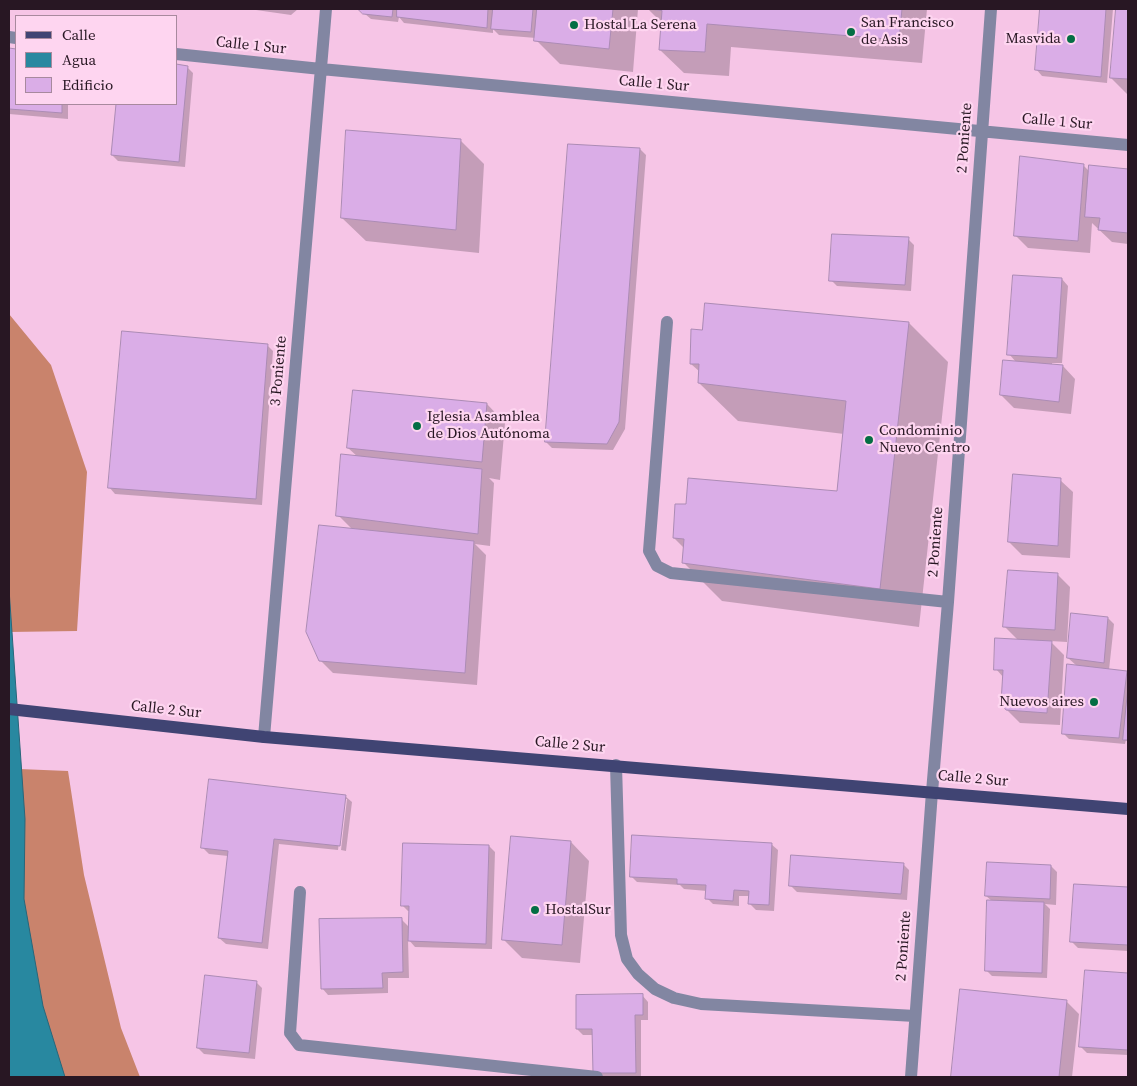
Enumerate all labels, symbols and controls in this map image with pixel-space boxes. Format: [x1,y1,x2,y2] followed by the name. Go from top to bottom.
[861,14,954,49] place label: San Francisco de Asis
[15,15,178,105] legend
[584,16,697,34] place label: Hostal La Serena
[568,19,580,31] marker: Hostal La Serena
[62,24,96,45] text: Calle
[845,26,857,38] marker: San Francisco de Asis
[1006,30,1061,48] place label: Masvida
[215,33,287,59] street label: Calle 1 Sur
[1065,33,1077,45] marker: Masvida
[62,49,96,70] text: Agua
[618,72,690,96] street label: Calle 1 Sur
[62,74,113,95] text: Edificio
[954,102,976,174] street label: 2 Poniente
[1021,110,1093,134] street label: Calle 1 Sur
[267,335,291,407] street label: 3 Poniente
[427,408,550,443] place label: Iglesia Asamblea de Dios Autónoma
[411,420,423,432] marker: Iglesia Asamblea de Dios Autónoma
[879,422,970,457] place label: Condominio Nuevo Centro
[863,434,875,446] marker: Condominio Nuevo Centro
[925,506,947,578] street label: 2 Poniente
[999,693,1084,711] place label: Nuevos aires
[1088,696,1100,708] marker: Nuevos aires
[130,697,202,723] street label: Calle 2 Sur
[534,733,606,757] street label: Calle 2 Sur
[937,767,1009,791] street label: Calle 2 Sur
[545,901,611,919] place label: HostalSur
[529,904,541,916] marker: HostalSur
[893,910,915,982] street label: 2 Poniente

